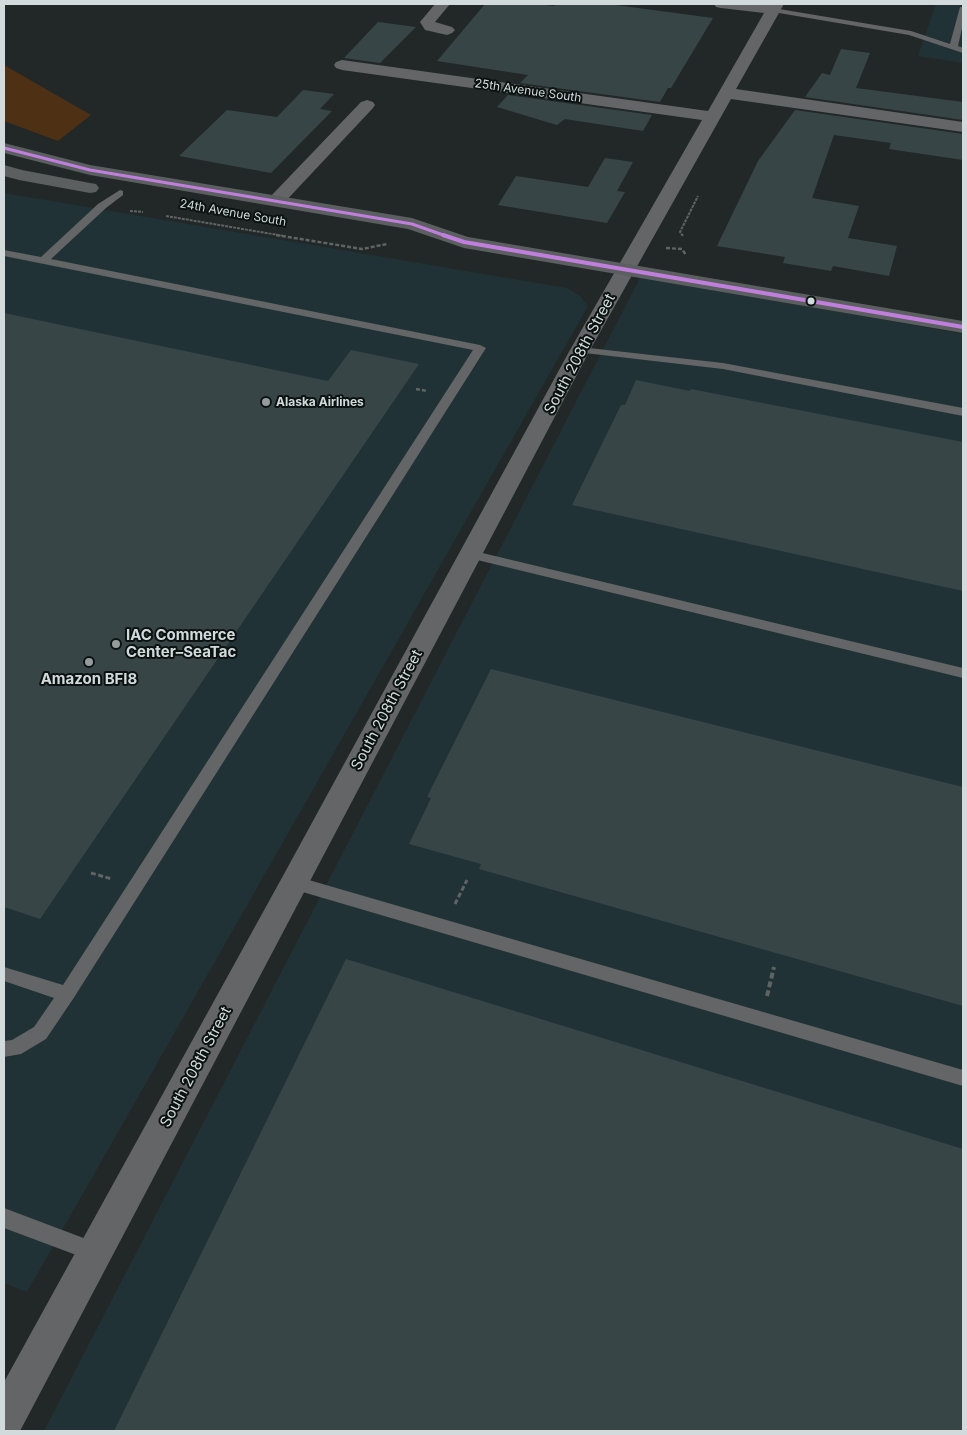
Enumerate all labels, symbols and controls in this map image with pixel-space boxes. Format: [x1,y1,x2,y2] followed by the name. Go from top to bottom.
[474,76,582,106] street label: 25th Avenue South
[179,197,287,229] street label: 24th Avenue South
[541,291,619,417] street label: South 208th Street
[806,296,816,306] unlabelled marker
[276,395,364,409] place label: Alaska Airlines
[260,396,272,408] marker: Alaska Airlines
[126,626,236,661] place label: IAC Commerce Center–SeaTac
[110,638,122,650] marker: IAC Commerce Center–SeaTac
[348,647,426,773] street label: South 208th Street
[83,656,95,668] marker: Amazon BFI8
[41,670,137,688] place label: Amazon BFI8
[157,1004,235,1130] street label: South 208th Street

